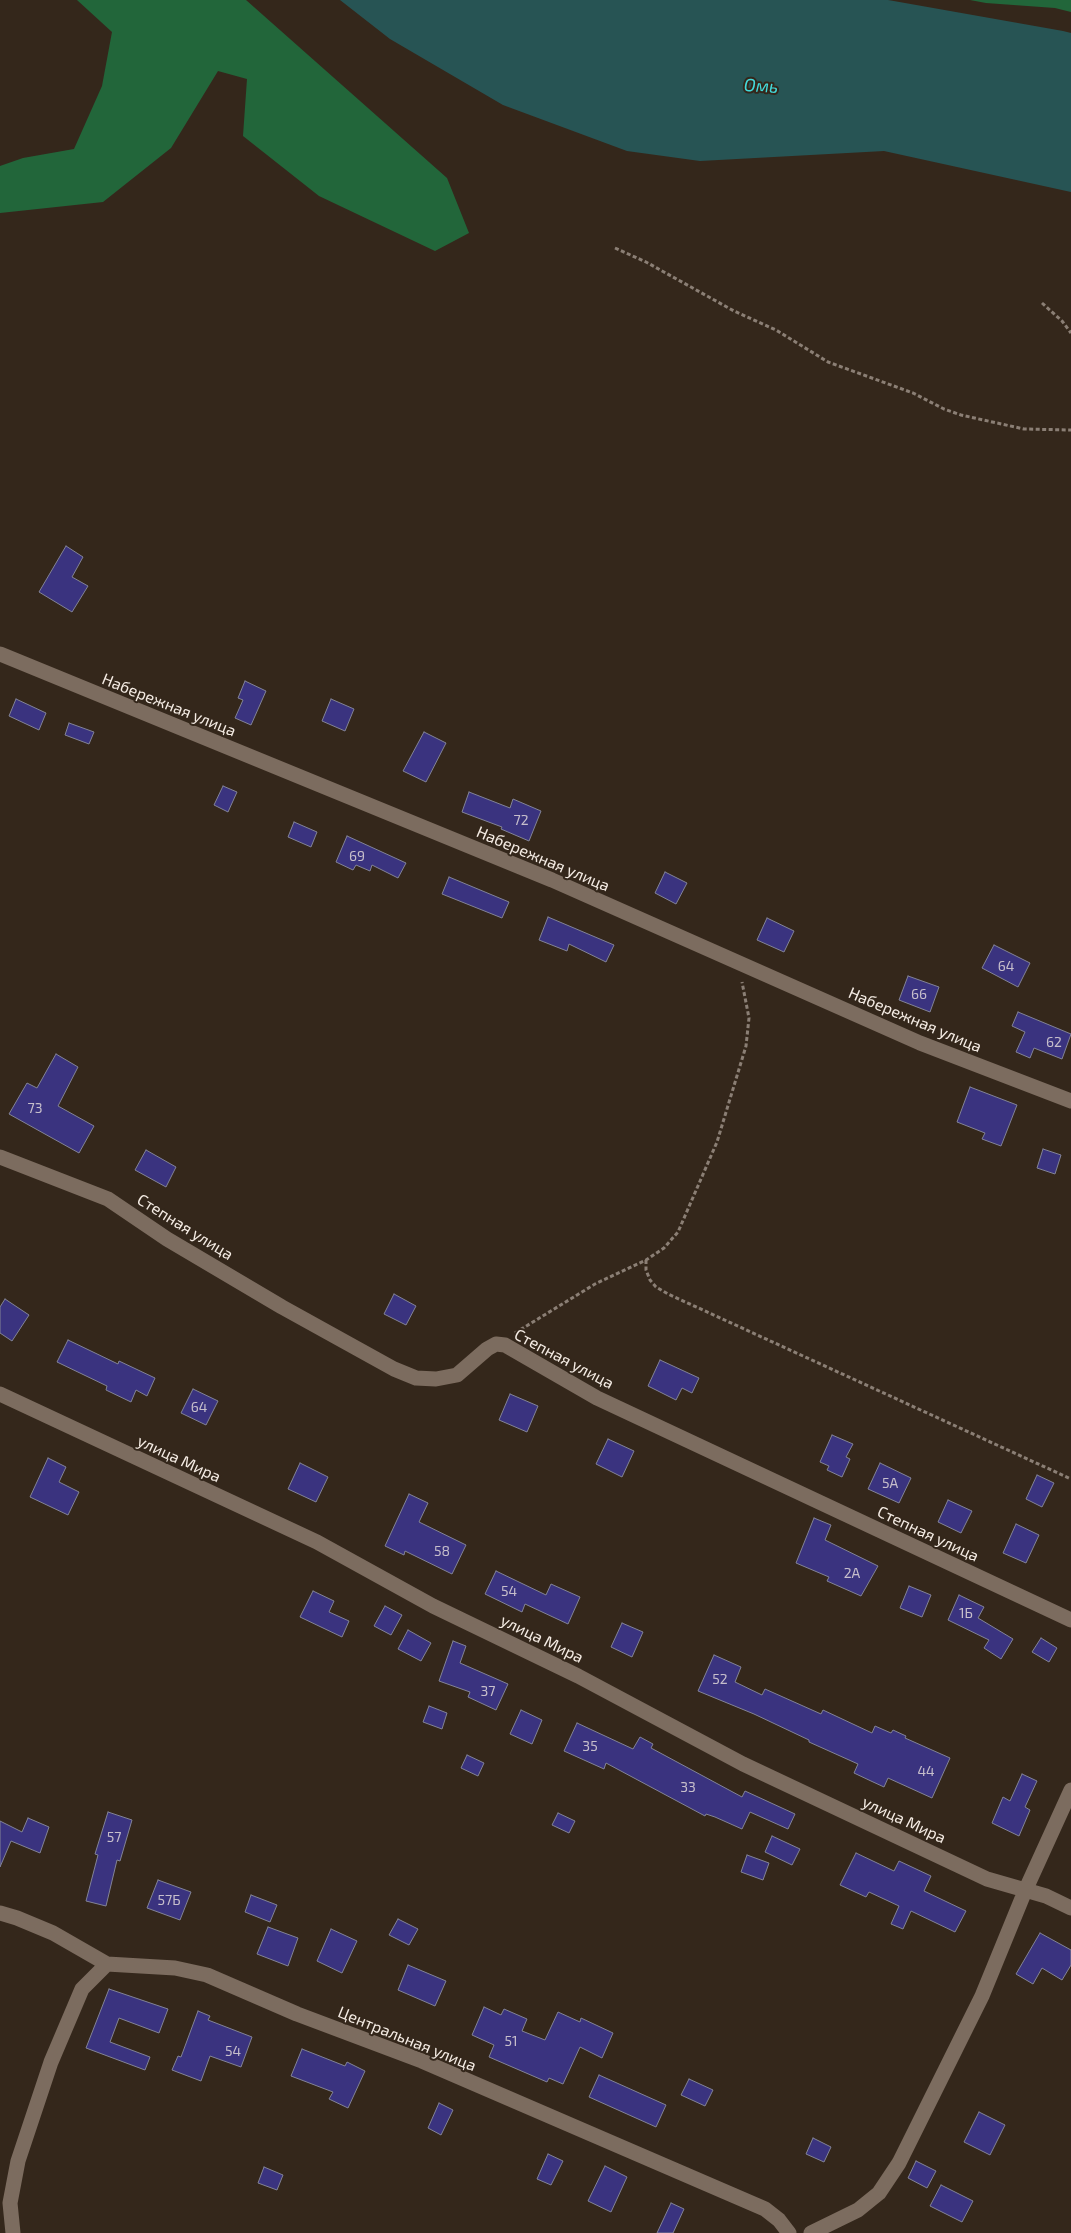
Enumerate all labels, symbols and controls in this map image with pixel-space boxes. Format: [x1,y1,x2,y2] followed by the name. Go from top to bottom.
[743,74,779,98] water label: Омь
[99,669,239,741] street label: Набережная улица
[513,812,529,828] house number: 72
[473,822,613,896] street label: Набережная улица
[349,848,365,864] house number: 69
[998,958,1014,974] house number: 64
[845,983,985,1057] street label: Набережная улица
[911,986,927,1002] house number: 66
[1046,1034,1062,1050] house number: 62
[28,1100,42,1116] house number: 73
[133,1190,237,1264] street label: Степная улица
[511,1325,617,1393] street label: Степная улица
[191,1399,207,1415] house number: 64
[134,1431,224,1487] street label: улица Мира
[882,1475,898,1491] house number: 5А
[874,1502,982,1566] street label: Степная улица
[434,1543,450,1559] house number: 58
[844,1565,860,1581] house number: 2А
[501,1583,517,1599] house number: 54
[959,1605,973,1621] house number: 1Б
[497,1611,587,1667] street label: улица Мира
[712,1671,728,1687] house number: 52
[481,1683,495,1699] house number: 37
[582,1738,598,1754] house number: 35
[917,1763,935,1779] house number: 44
[680,1779,696,1795] house number: 33
[859,1792,949,1848] street label: улица Мира
[107,1829,121,1845] house number: 57
[157,1892,181,1908] house number: 57Б
[335,2003,479,2075] street label: Центральная улица
[504,2033,518,2049] house number: 51
[225,2043,241,2059] house number: 54

